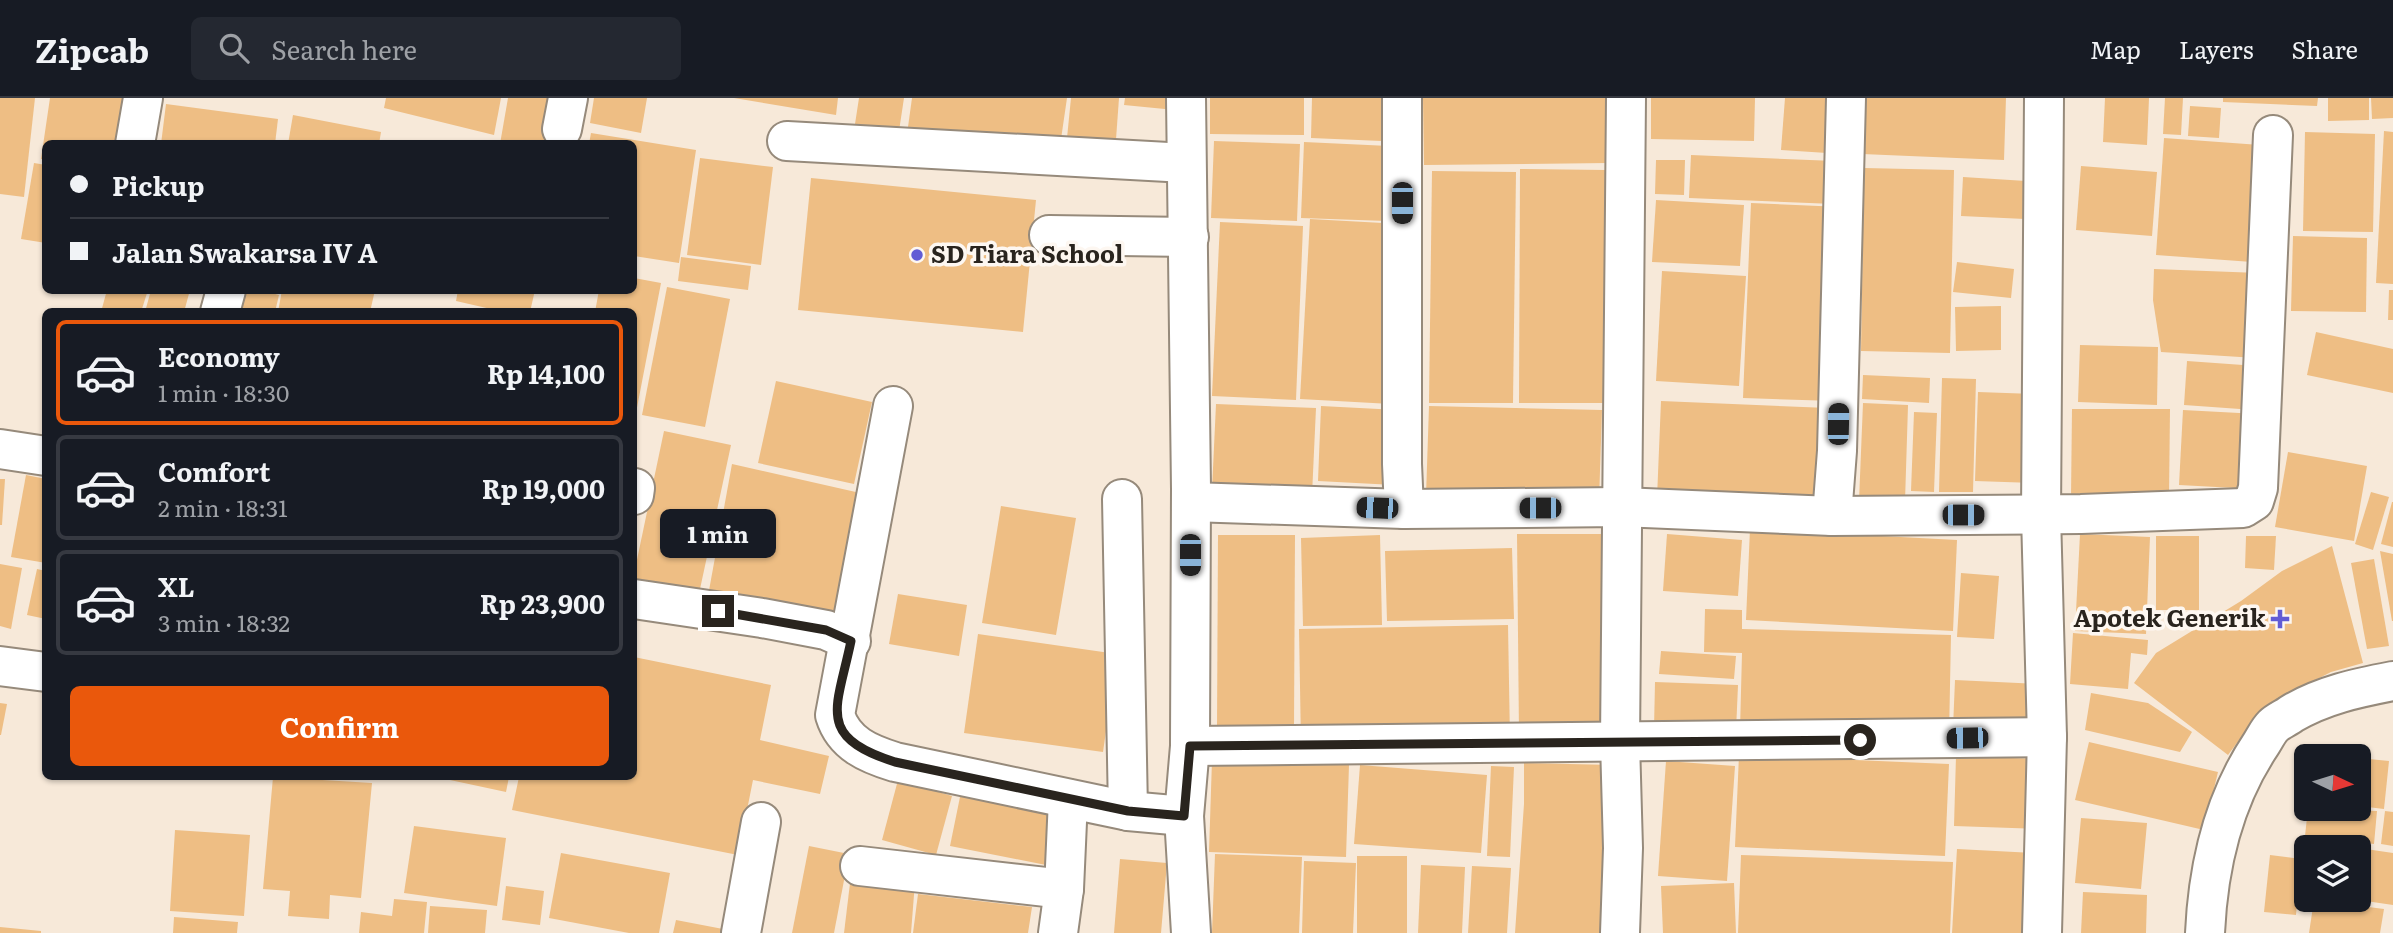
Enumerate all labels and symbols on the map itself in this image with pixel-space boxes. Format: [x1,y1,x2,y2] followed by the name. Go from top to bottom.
[1392,182,1413,224] car
[931,235,1124,270] place label: SD Tiara School
[909,247,925,263] marker: SD Tiara School
[1828,403,1849,445] car
[1356,497,1399,519] car
[1520,498,1562,519] car
[1943,505,1985,526] car
[660,510,776,559] callout: 1 min
[1180,534,1201,576] car
[702,595,734,627] route end
[2074,599,2267,634] place label: Apotek Generik
[2272,611,2288,627] marker: Apotek Generik
[1844,724,1876,756] route start
[1946,727,1989,749] car
[2294,744,2371,821] north arrow

